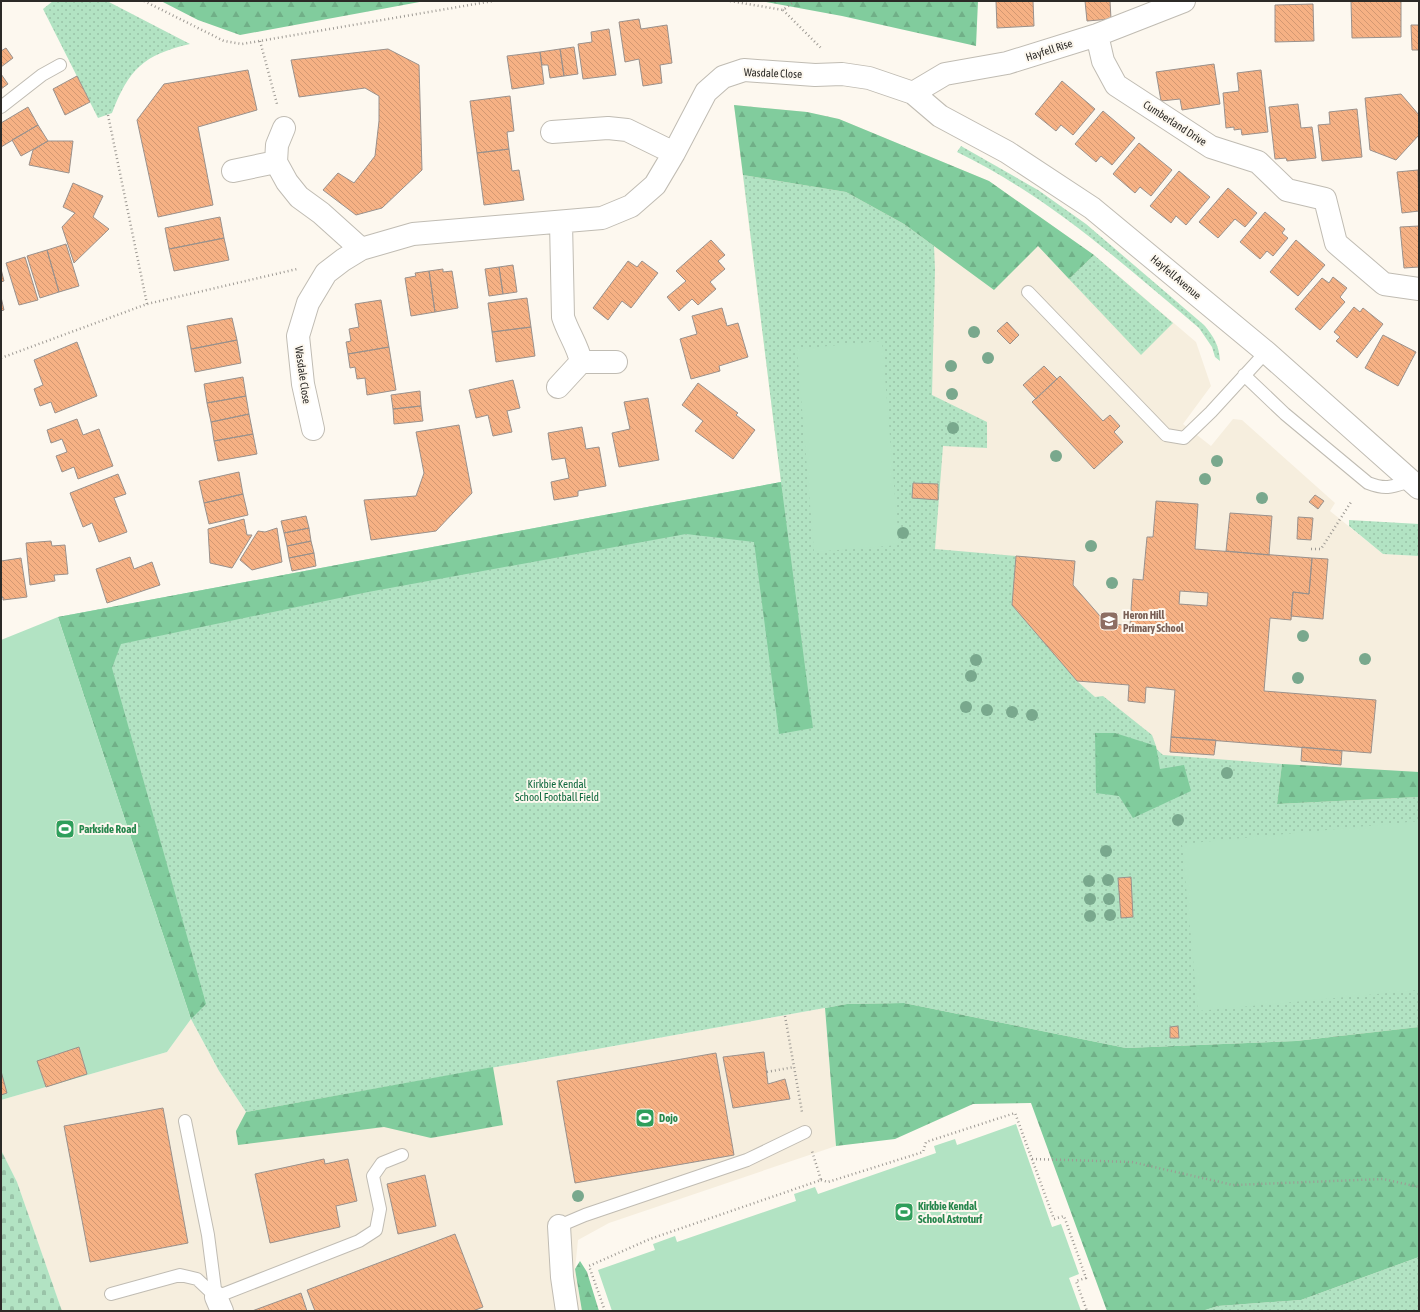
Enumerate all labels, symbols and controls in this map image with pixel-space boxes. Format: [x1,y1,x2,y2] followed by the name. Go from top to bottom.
[1024,37,1074,63] street label: Hayfell Rise
[744,66,802,80] street label: Wasdale Close
[1141,98,1209,148] street label: Cumberland Drive
[1148,253,1204,301] street label: Hayfell Avenue
[293,345,313,405] street label: Wasdale Close
[1123,609,1185,634] place label: Heron Hill Primary School
[1098,610,1120,632] school or university icon: Heron Hill Primary School
[515,778,599,803] park label: Kirkbie Kendal School Football Field
[54,818,76,840] sports icon: Parkside Road
[79,823,137,835] place label: Parkside Road
[634,1107,656,1129] sports icon: Dojo
[659,1112,678,1124] place label: Dojo
[918,1200,983,1225] place label: Kirkbie Kendal School Astroturf
[893,1201,915,1223] sports icon: Kirkbie Kendal School Astroturf

